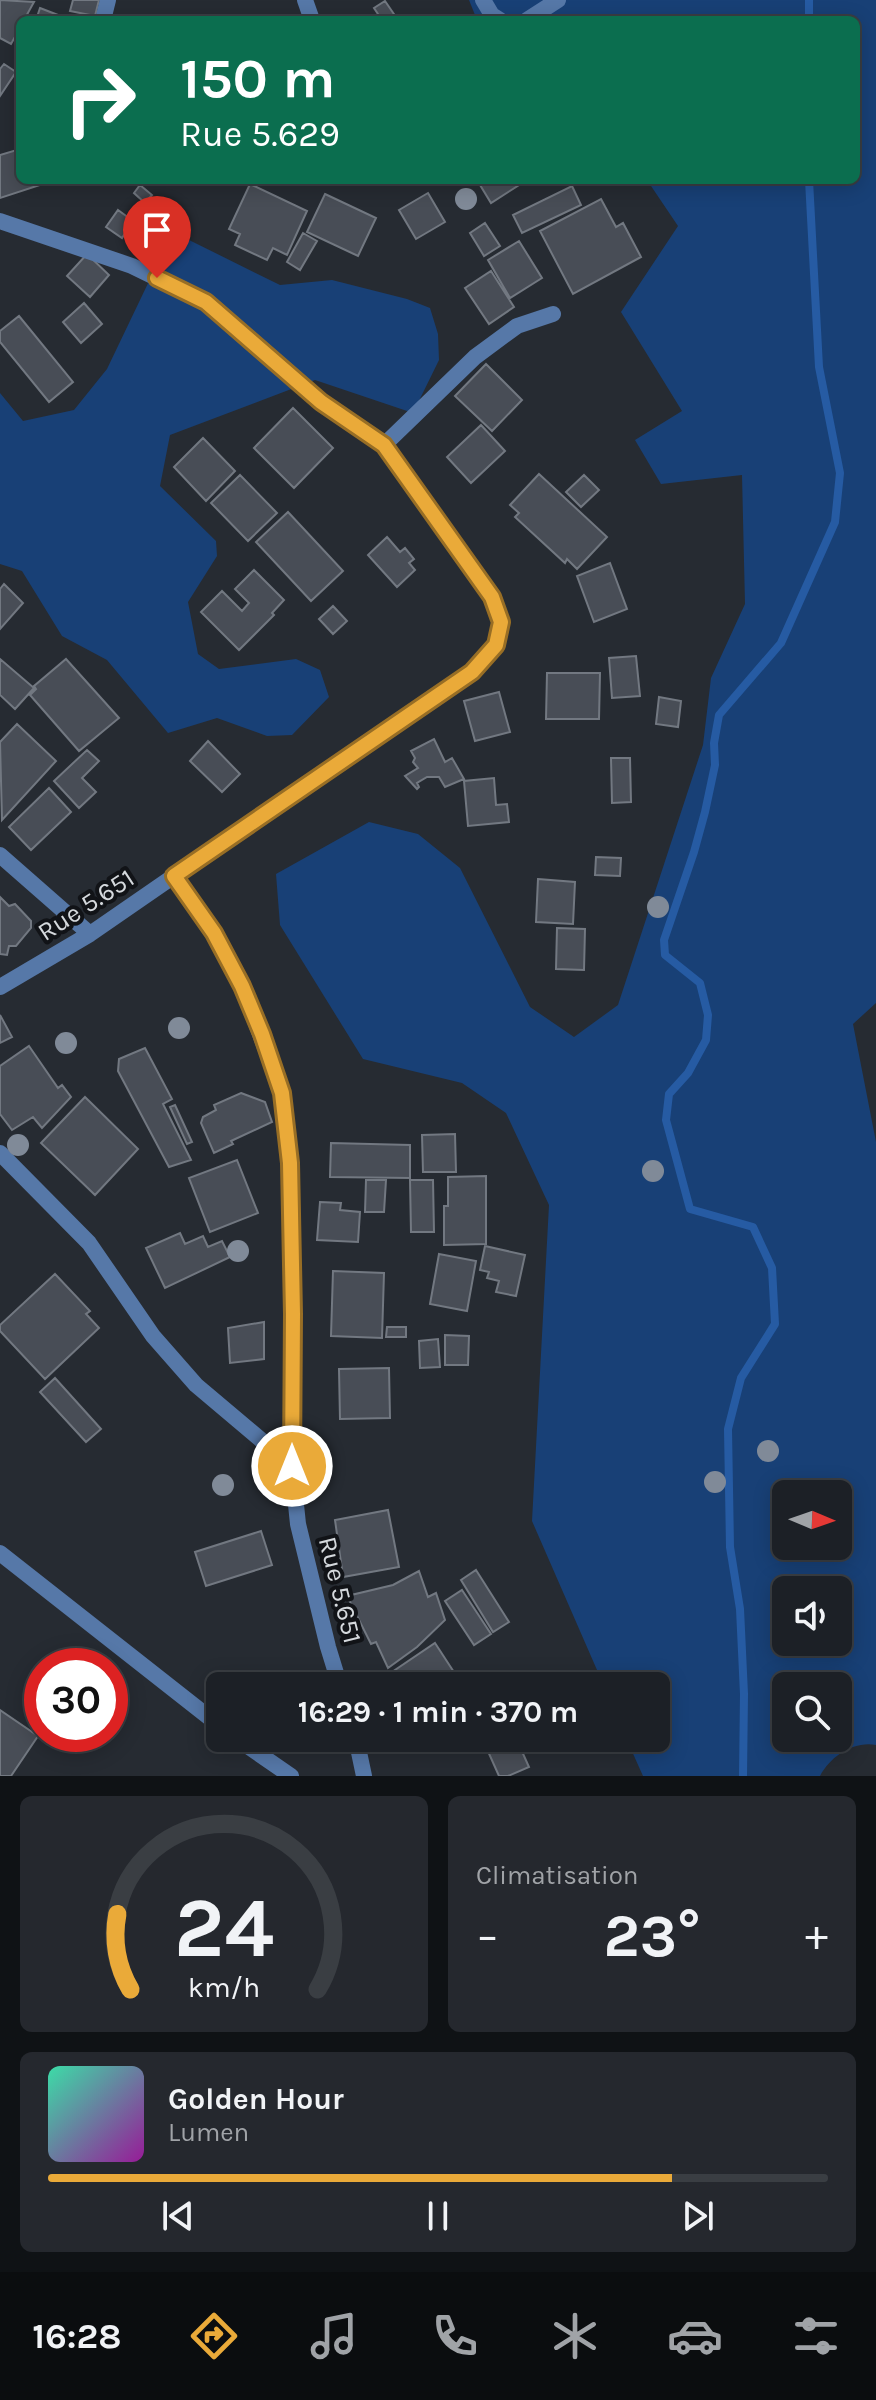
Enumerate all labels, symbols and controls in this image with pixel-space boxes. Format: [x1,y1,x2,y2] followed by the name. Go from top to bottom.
[180,46,335,111] text: 150 m
[48,48,152,152] icon: right
[180,113,340,155] text: Rue 5.629
[123,196,191,278] pin
[135,208,179,252] icon: arrive
[32,862,140,948] street label: Rue 5.651
[250,1424,334,1508] position arrow
[772,1480,852,1560] north arrow
[772,1480,852,1752] map controls
[312,1534,368,1646] street label: Rue 5.651
[772,1576,852,1656] button: sound
[24,1648,128,1752] speed limit sign: 30
[772,1672,852,1752] button: search
[298,1694,578,1730] text: 16:29 · 1 min · 370 m
[476,1860,639,1891] text: Climatisation
[174,1880,274,1977] text: 24
[604,1901,700,1971] text: 23°
[476,1910,499,1961] text: −
[805,1910,828,1961] text: +
[188,1971,260,2004] text: km/h
[168,2081,344,2117] text: Golden Hour
[168,2117,249,2148] text: Lumen
[156,2194,200,2238] icon: previous
[416,2194,460,2238] icon: pause
[676,2194,720,2238] icon: next
[186,2308,242,2364] icon: directions
[306,2308,362,2364] icon: music
[427,2308,483,2364] icon: phone
[547,2308,603,2364] icon: climate
[667,2308,723,2364] icon: car
[788,2308,844,2364] icon: filters
[32,2315,122,2357] text: 16:28

